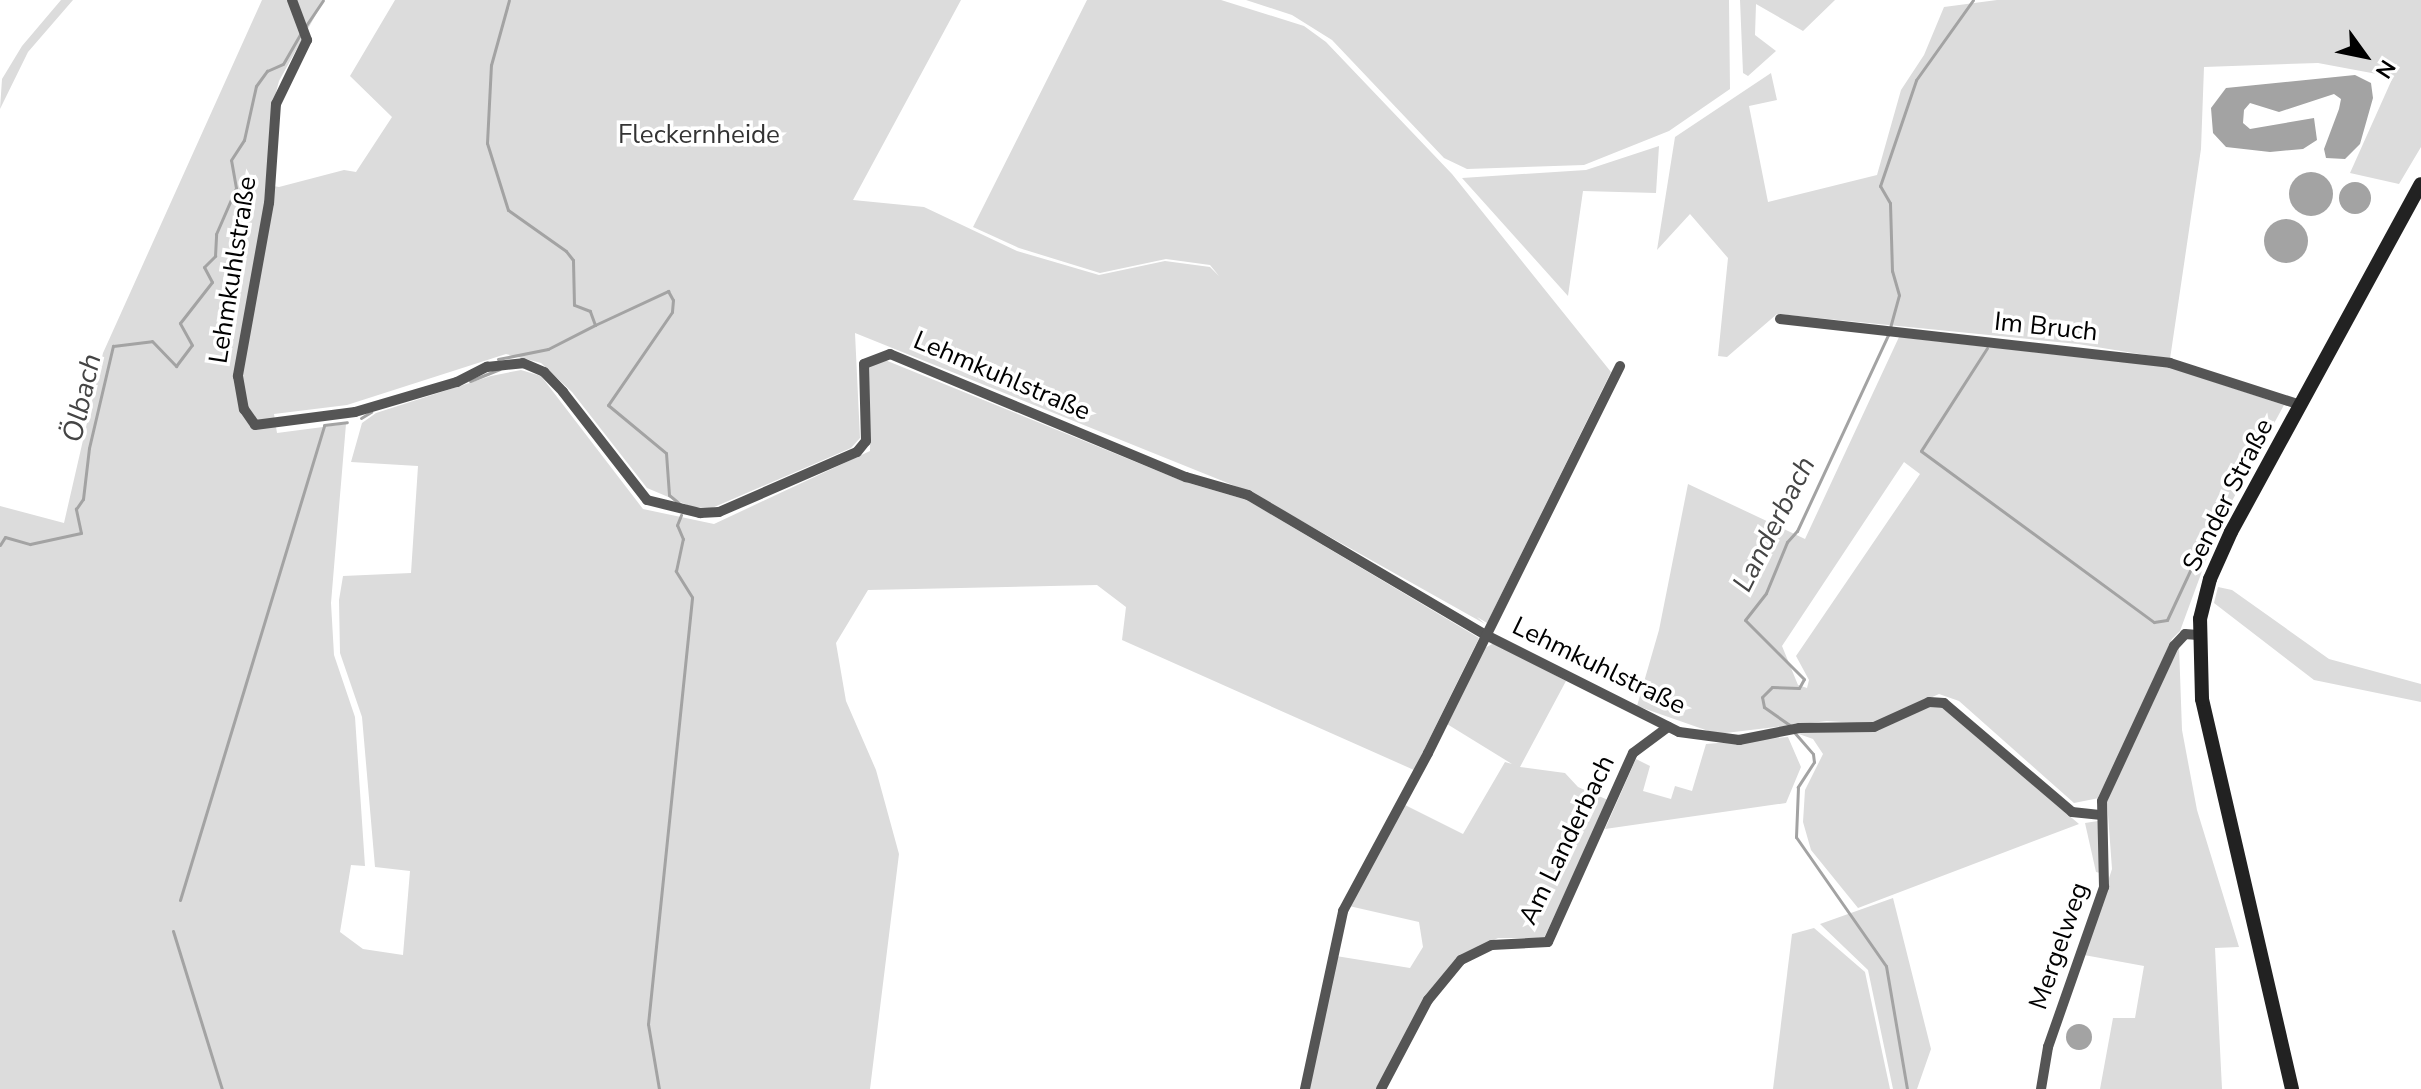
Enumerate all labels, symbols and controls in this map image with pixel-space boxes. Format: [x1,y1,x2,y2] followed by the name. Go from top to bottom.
[2325,16,2405,96] north arrow
[2368,54,2402,84] text: N
[618,119,780,151] park label: Fleckernheide
[203,174,263,366] street label: Lehmkuhlstraße
[1993,306,2099,348] street label: Im Bruch
[909,325,1095,427] street label: Lehmkuhlstraße
[56,350,108,446] water label: Ölbach
[2176,413,2280,577] street label: Sender Straße
[1726,451,1822,597] water label: Landerbach
[1507,611,1691,721] street label: Lehmkuhlstraße
[1513,750,1621,930] street label: Am Landerbach
[2023,878,2095,1014] street label: Mergelweg

